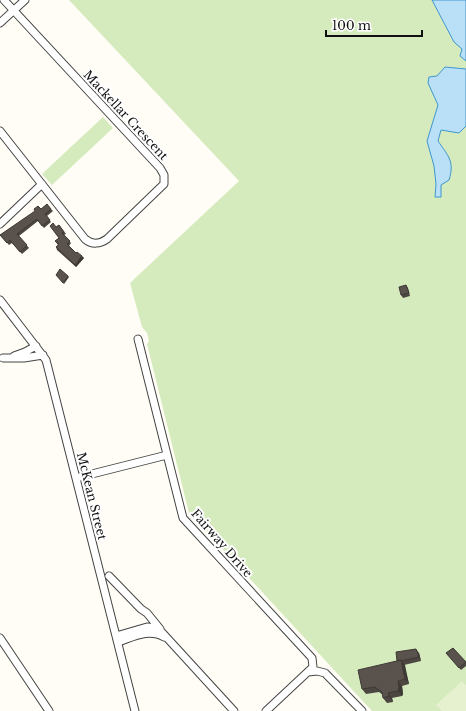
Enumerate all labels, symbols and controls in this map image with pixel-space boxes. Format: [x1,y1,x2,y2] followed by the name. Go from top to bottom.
[326,12,422,38] scale bar
[332,18,371,33] text: 100 m
[81,67,172,163] street label: Mackellar Crescent
[74,451,110,542] street label: McKean Street
[188,506,256,580] street label: Fairway Drive

